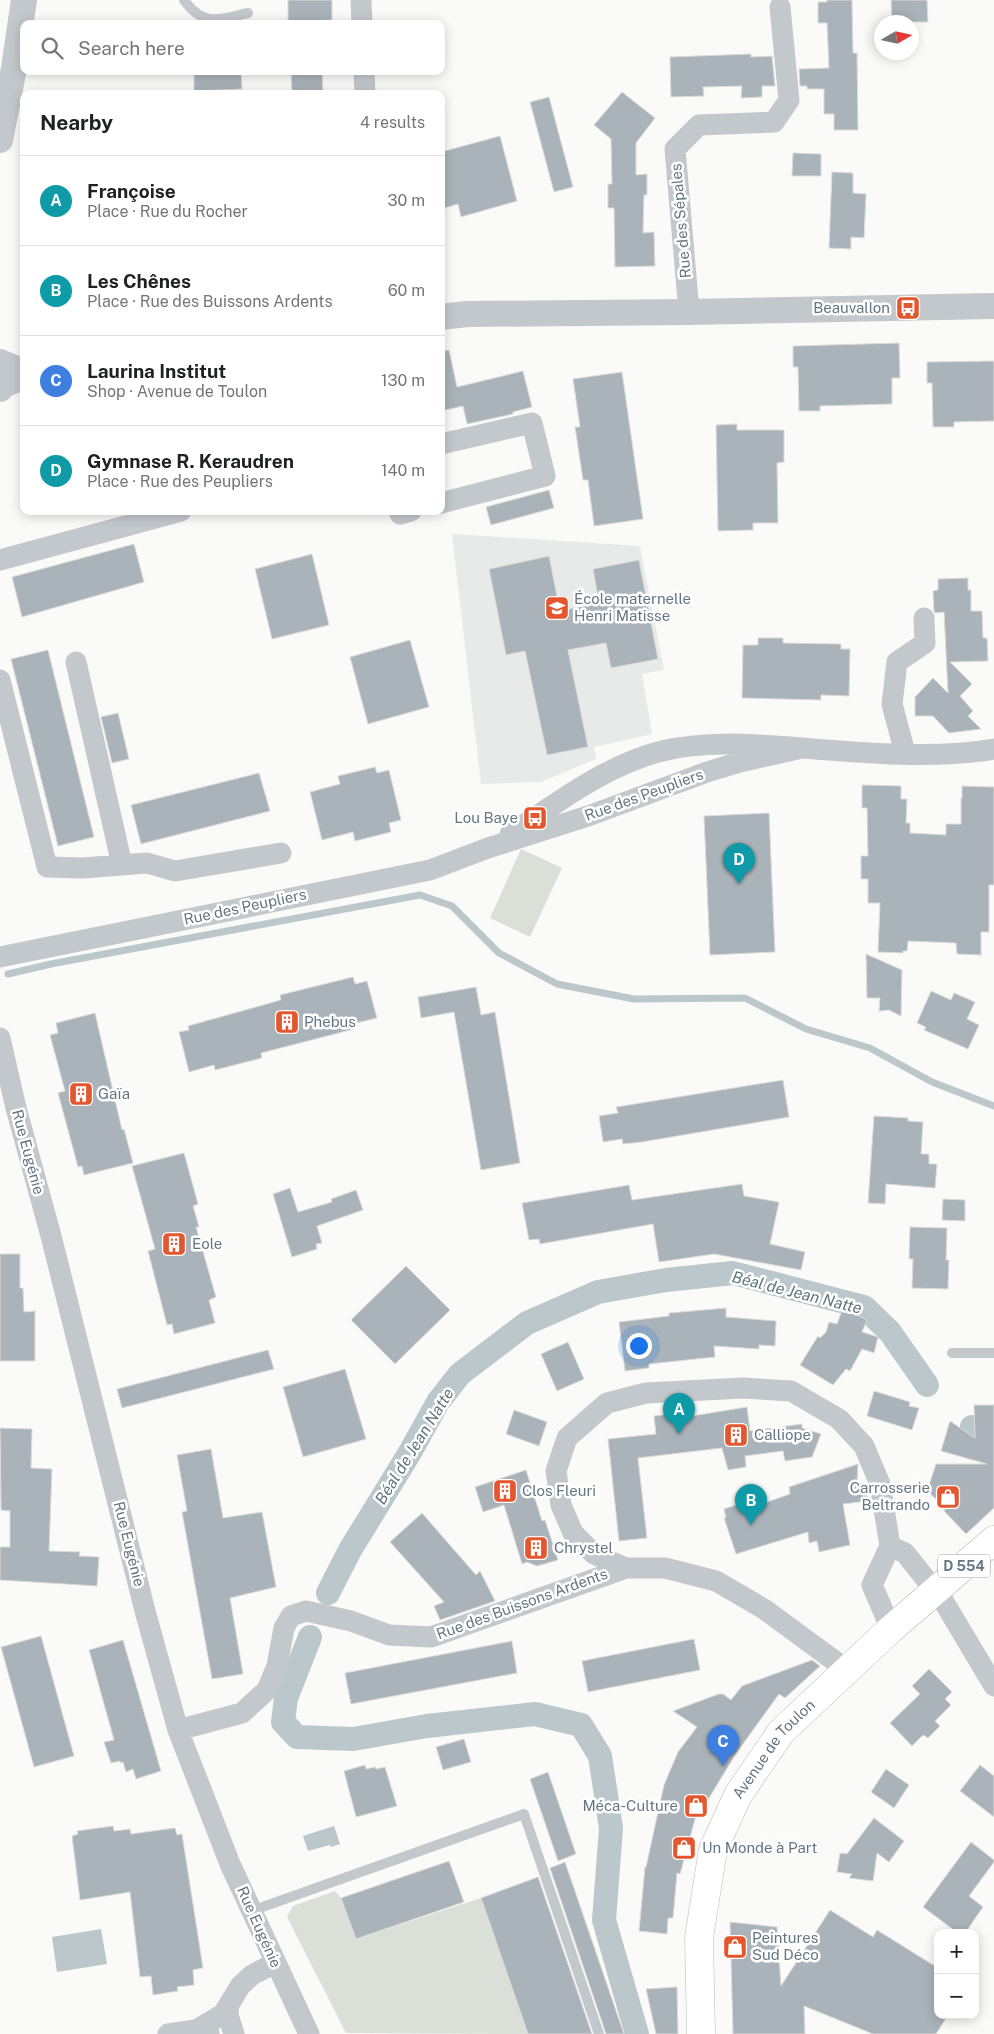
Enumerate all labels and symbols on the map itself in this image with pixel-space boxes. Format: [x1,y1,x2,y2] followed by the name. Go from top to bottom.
[874,15,919,60] north arrow
[667,163,694,279] street label: Rue des Sépales
[895,295,921,321] bus stop icon: Beauvallon
[813,299,890,316] place label: Beauvallon
[574,590,691,624] place label: École maternelle Henri Matisse
[544,595,570,621] school or university icon: École maternelle Henri Matisse
[582,765,705,824] street label: Rue des Peupliers
[522,805,548,831] bus stop icon: Lou Baye
[454,809,518,826] place label: Lou Baye
[723,843,755,884] pin: D
[182,885,308,928] street label: Rue des Peupliers
[274,1009,300,1035] building icon: Phebus
[304,1013,356,1030] place label: Phebus
[68,1081,94,1107] building icon: Gaïa
[98,1085,130,1102] place label: Gaïa
[9,1108,48,1196] street label: Rue Eugénie
[161,1231,187,1257] building icon: Eole
[192,1235,222,1252] place label: Eole
[730,1267,864,1318] water label: Béal de Jean Natte
[626,1333,652,1359] your location
[371,1385,458,1508] water label: Béal de Jean Natte
[663,1393,695,1434] pin: A
[723,1422,749,1448] building icon: Calliope
[754,1426,811,1443] place label: Calliope
[492,1478,518,1504] building icon: Clos Fleuri
[850,1479,930,1513] place label: Carrosserie Beltrando
[522,1482,596,1499] place label: Clos Fleuri
[735,1484,767,1525] pin: B
[935,1484,961,1510] shop icon: Carrosserie Beltrando
[111,1500,148,1588] street label: Rue Eugénie
[523,1535,549,1561] building icon: Chrystel
[554,1539,613,1556] place label: Chrystel
[938,1554,990,1578] road number: D 554
[434,1565,610,1642] street label: Rue des Buissons Ardents
[729,1696,818,1802] street label: Avenue de Toulon
[707,1725,739,1766] pin: C
[683,1793,709,1819] shop icon: Méca-Culture
[582,1797,678,1814] place label: Méca-Culture
[671,1835,697,1861] shop icon: Un Monde à Part
[702,1839,817,1856] place label: Un Monde à Part
[234,1884,285,1970] street label: Rue Eugénie
[752,1929,819,1963] place label: Peintures Sud Déco
[722,1934,748,1960] shop icon: Peintures Sud Déco

